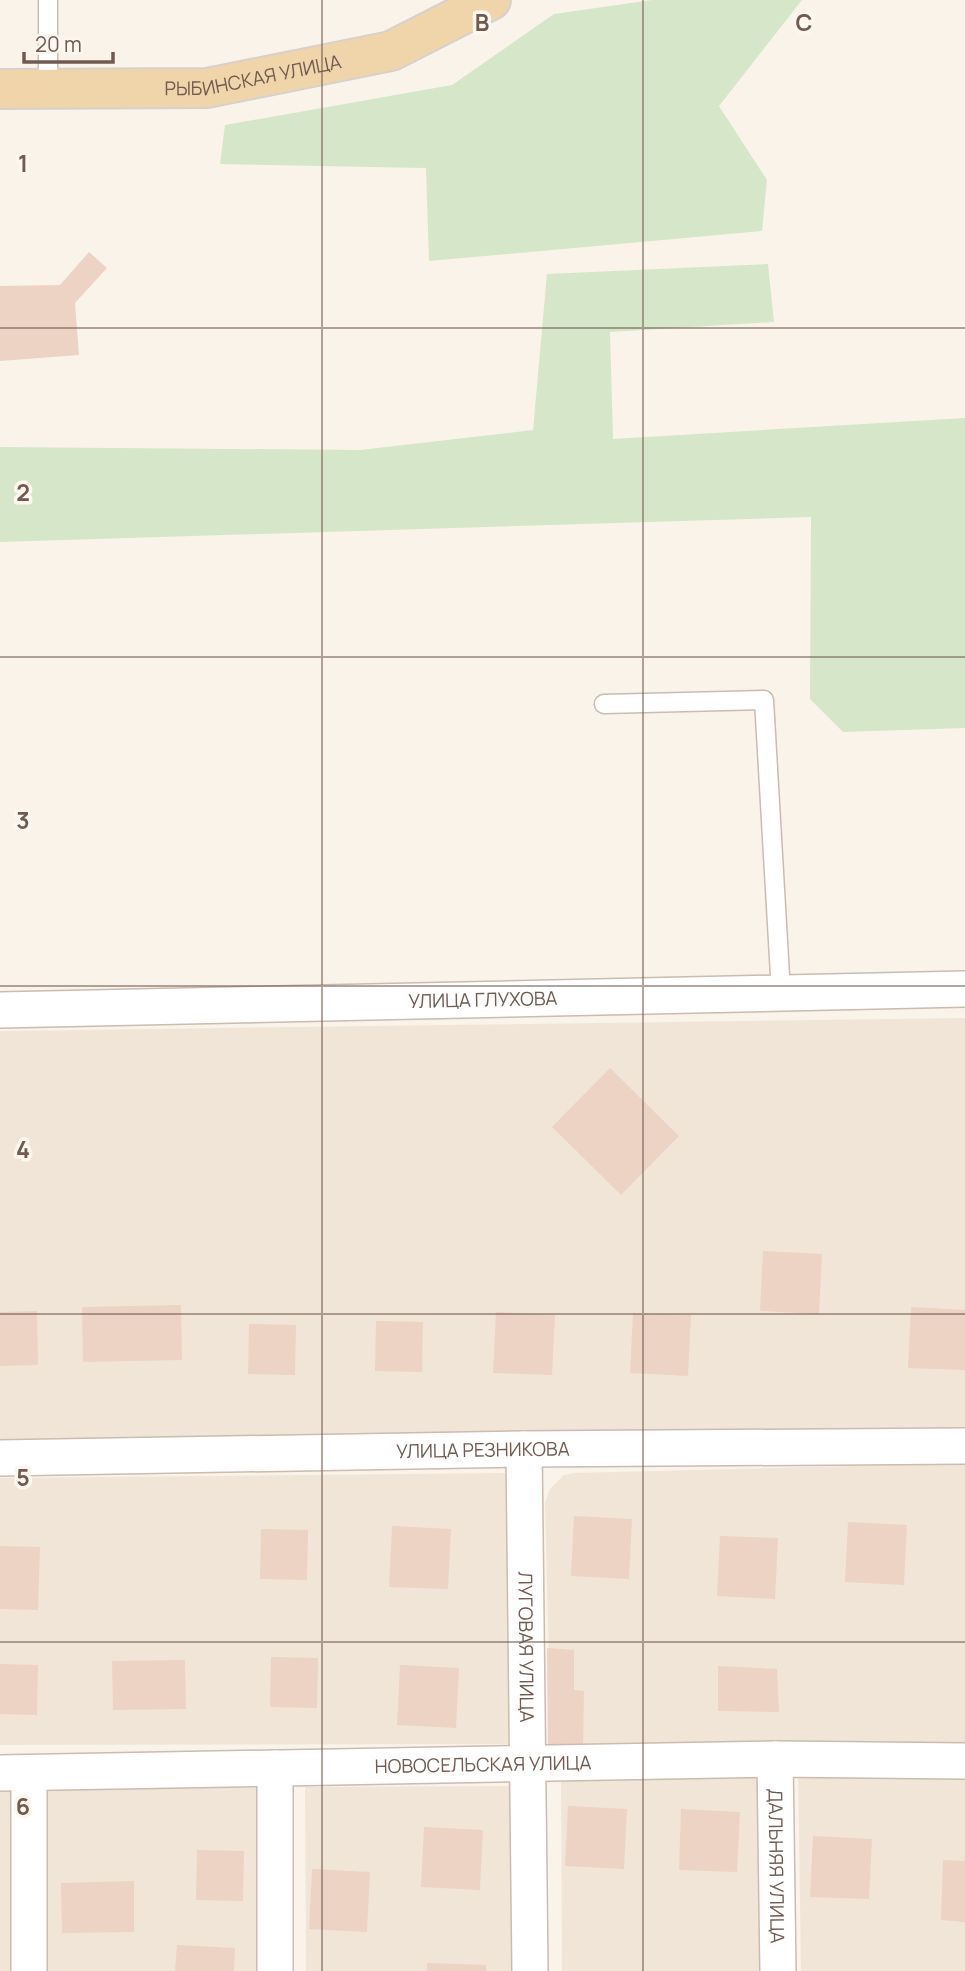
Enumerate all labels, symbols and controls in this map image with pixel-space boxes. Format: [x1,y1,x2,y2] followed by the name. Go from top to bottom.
[475,6,489,38] text: B
[796,6,813,38] text: C
[24,21,114,65] scale bar
[35,30,82,58] text: 20 m
[164,48,343,102] street label: РЫБИНСКАЯ УЛИЦА
[18,147,28,179] text: 1
[16,476,30,508] text: 2
[16,804,30,836] text: 3
[408,985,558,1014] street label: УЛИЦА ГЛУХОВА
[16,1133,30,1165] text: 4
[396,1436,570,1464] street label: УЛИЦА РЕЗНИКОВА
[16,1461,30,1493] text: 5
[512,1571,540,1723] street label: ЛУГОВАЯ УЛИЦА
[374,1749,592,1779] street label: НОВОСЕЛЬСКАЯ УЛИЦА
[762,1788,791,1944] street label: ДАЛЬНЯЯ УЛИЦА
[16,1790,30,1822] text: 6

